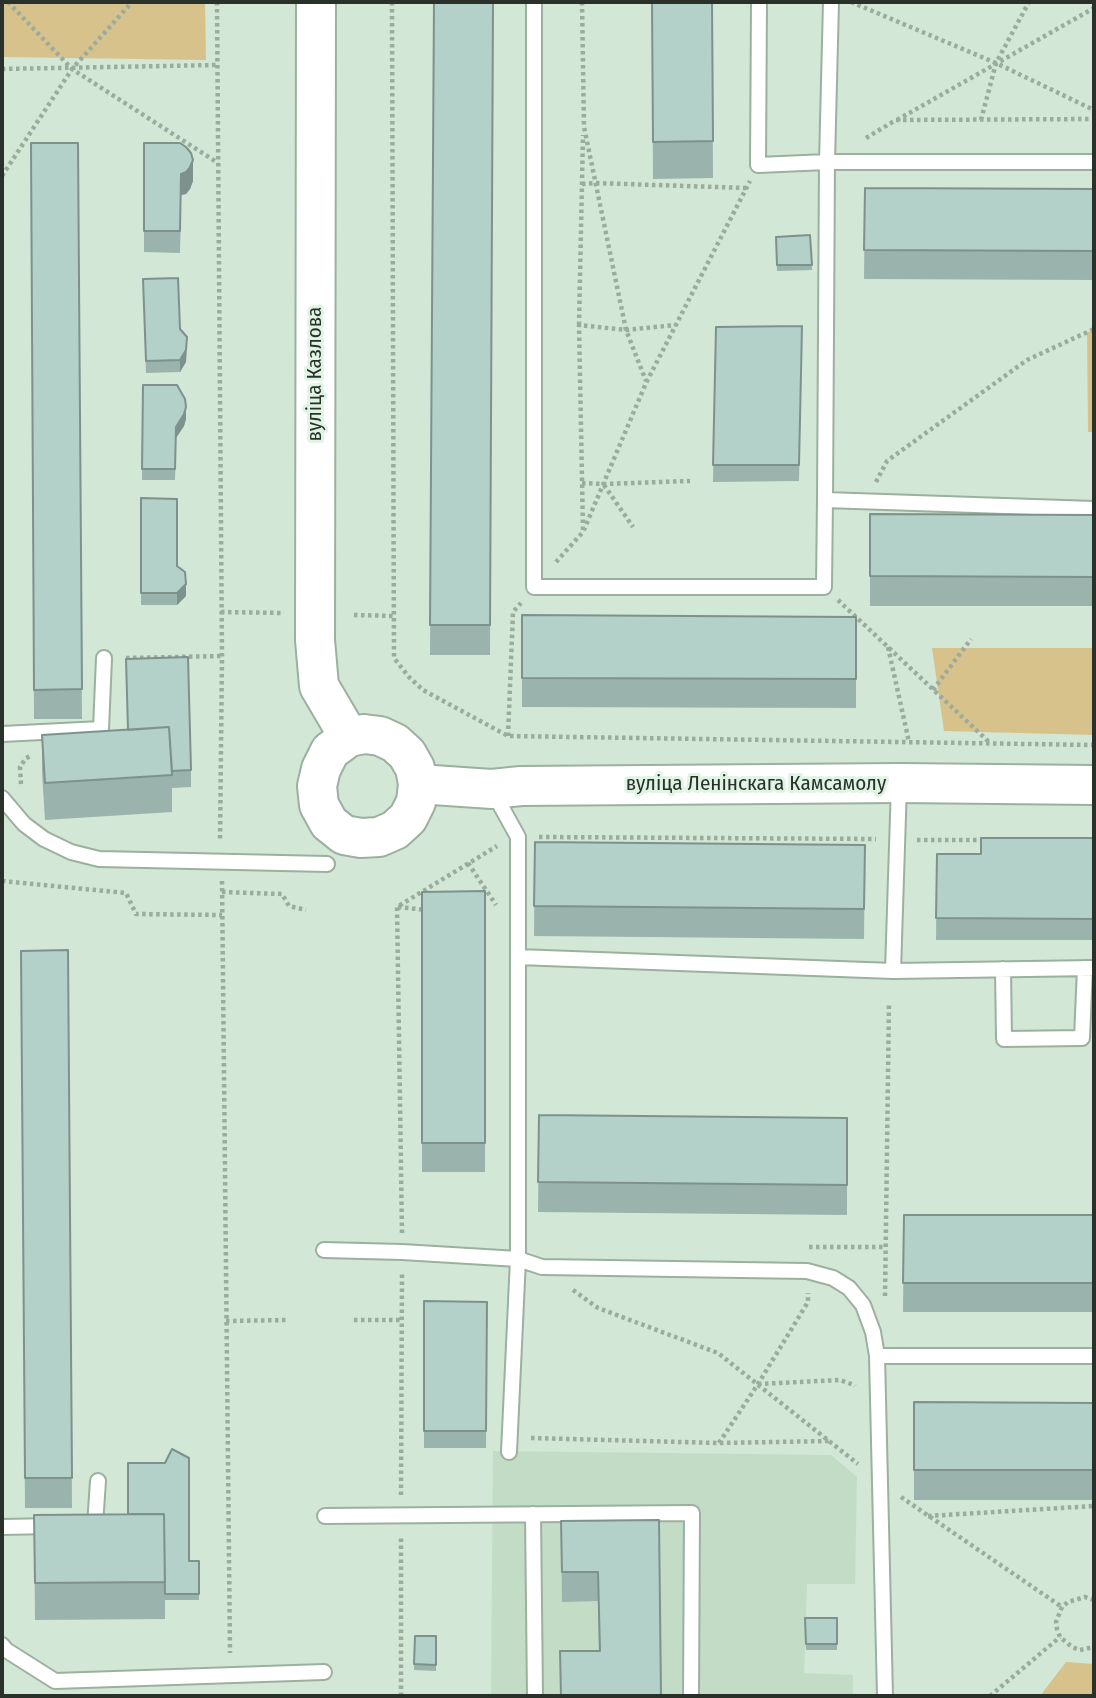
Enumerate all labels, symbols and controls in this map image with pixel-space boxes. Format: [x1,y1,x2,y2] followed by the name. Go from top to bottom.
[302,307,328,441] street label: вуліца Казлова
[626,771,886,797] street label: вуліца Ленінскага Камсамолу

